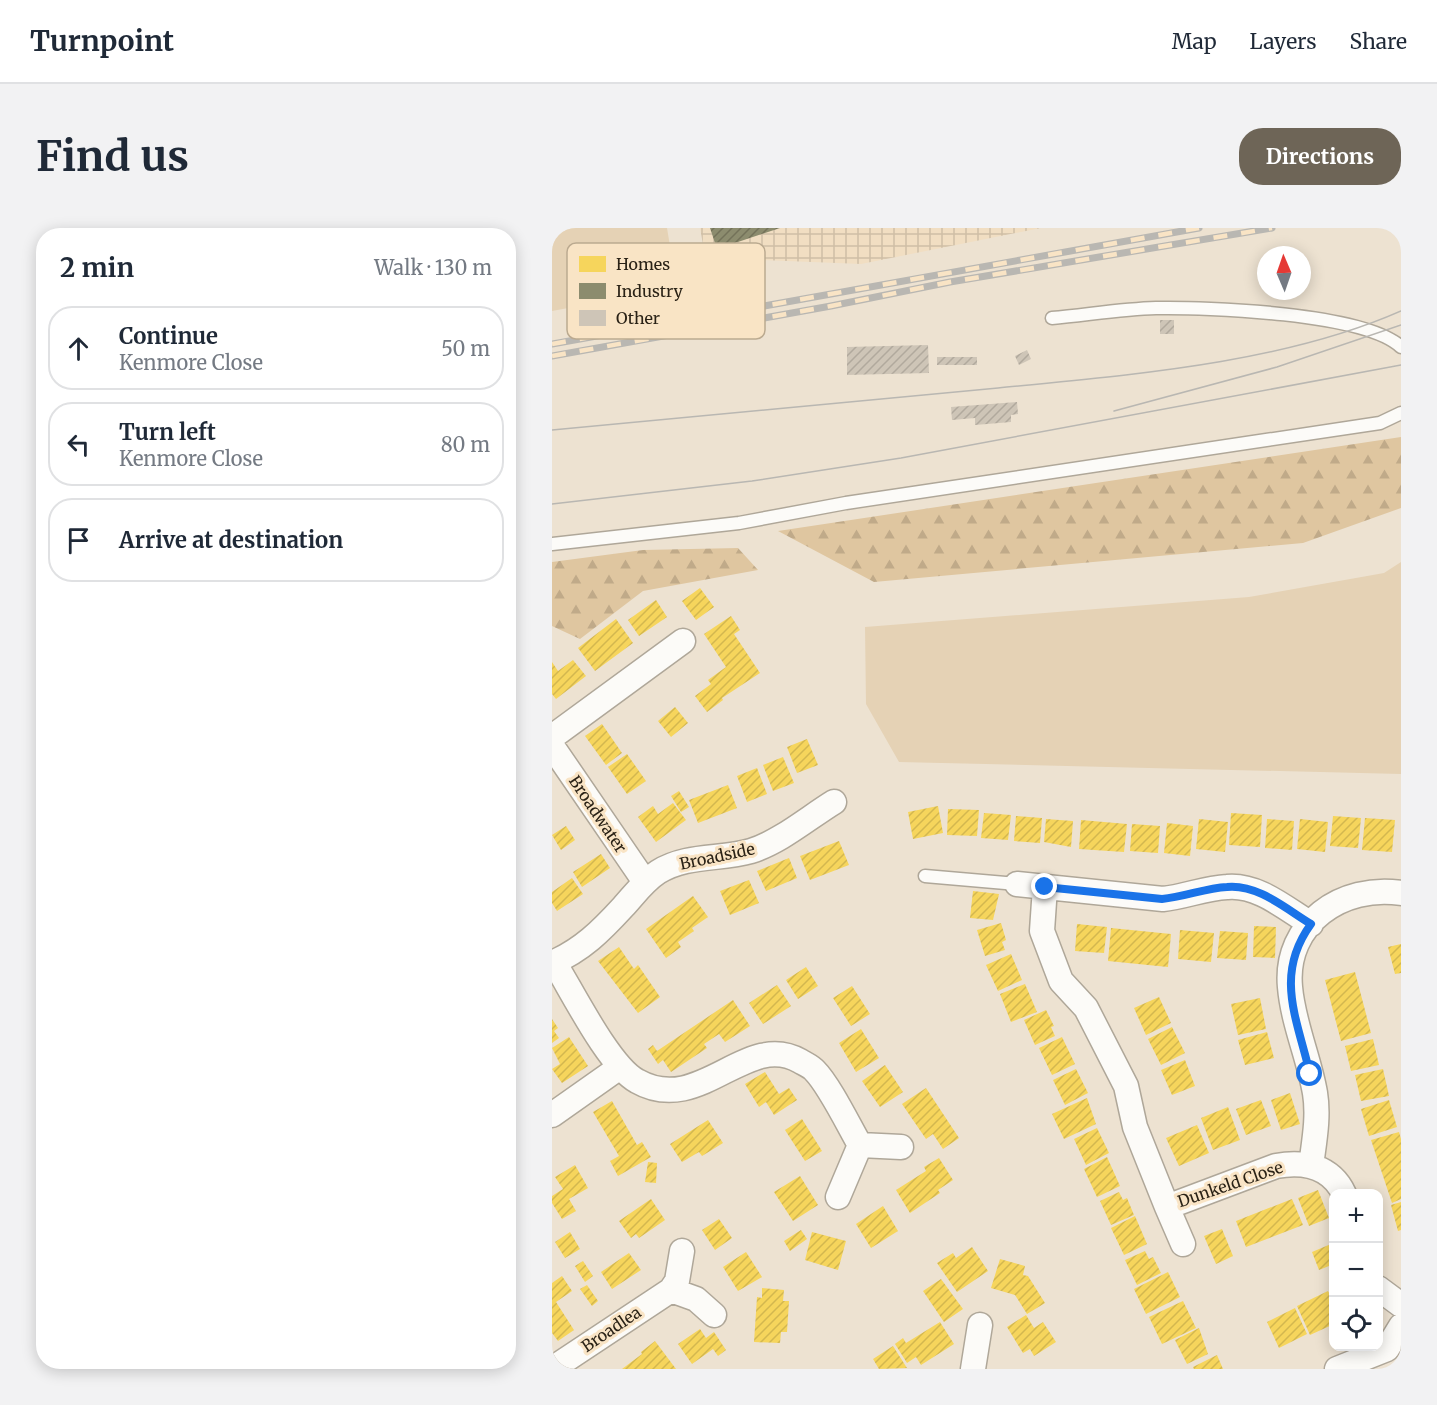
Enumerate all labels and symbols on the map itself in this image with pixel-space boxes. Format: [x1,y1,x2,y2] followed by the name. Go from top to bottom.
[567,243,765,339] legend
[1257,246,1311,300] north arrow
[616,254,670,274] text: Homes
[616,281,684,301] text: Industry
[616,308,660,328] text: Other
[565,772,631,856] street label: Broadwater
[678,838,756,874] street label: Broadside
[1031,873,1057,899] route end
[1296,1060,1322,1086] route start
[1175,1157,1285,1211] street label: Dunkeld Close
[578,1302,645,1356] street label: Broadlea

